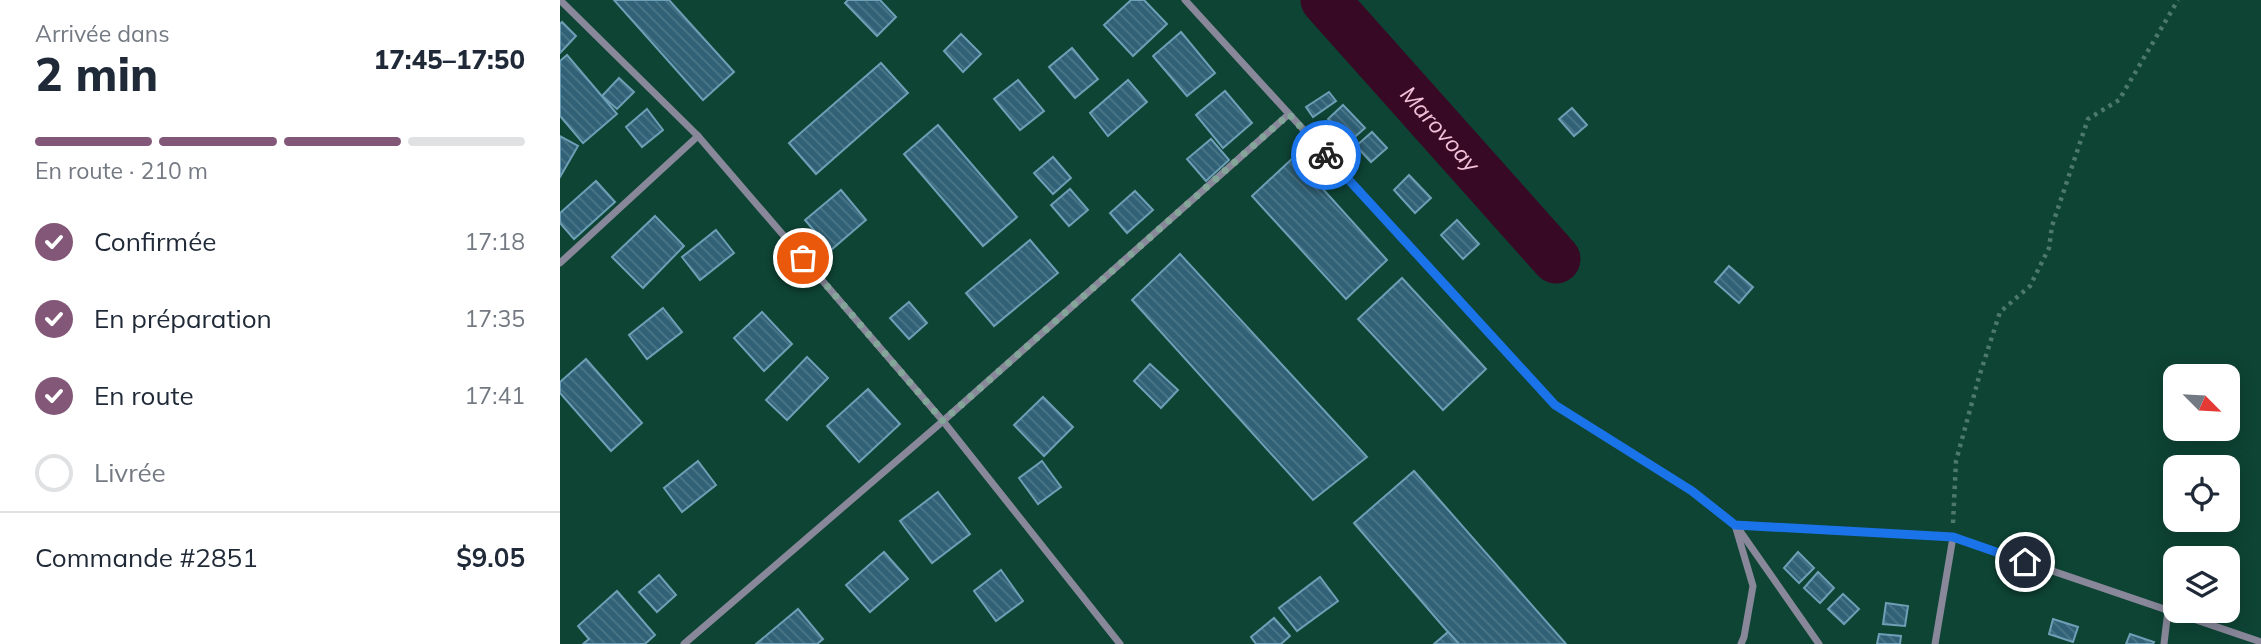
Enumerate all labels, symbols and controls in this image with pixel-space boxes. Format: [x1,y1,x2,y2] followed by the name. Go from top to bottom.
[35,19,170,48] text: Arrivée dans
[374,43,525,76] text: 17:45–17:50
[35,45,158,103] text: 2 min
[1394,80,1487,178] water label: Marovoay
[1291,120,1361,190] courier
[1307,136,1345,174] icon: bike
[35,156,208,185] text: En route · 210 m
[35,223,73,261] icon: check
[94,225,216,258] text: Confirmée
[465,227,525,256] text: 17:18
[773,228,833,288] pin
[784,239,822,277] icon: bag
[35,300,73,338] icon: check
[94,302,272,335] text: En préparation
[465,304,525,333] text: 17:35
[2163,364,2240,441] north arrow
[2163,364,2240,623] map controls
[35,377,73,415] icon: check
[94,379,194,412] text: En route
[465,381,525,410] text: 17:41
[2163,455,2240,532] button: locate
[94,456,166,489] text: Livrée
[1995,532,2055,592] pin
[35,541,258,574] text: Commande #2851
[456,541,525,574] text: $9.05
[2006,543,2044,581] icon: home
[2163,546,2240,623] button: layers

